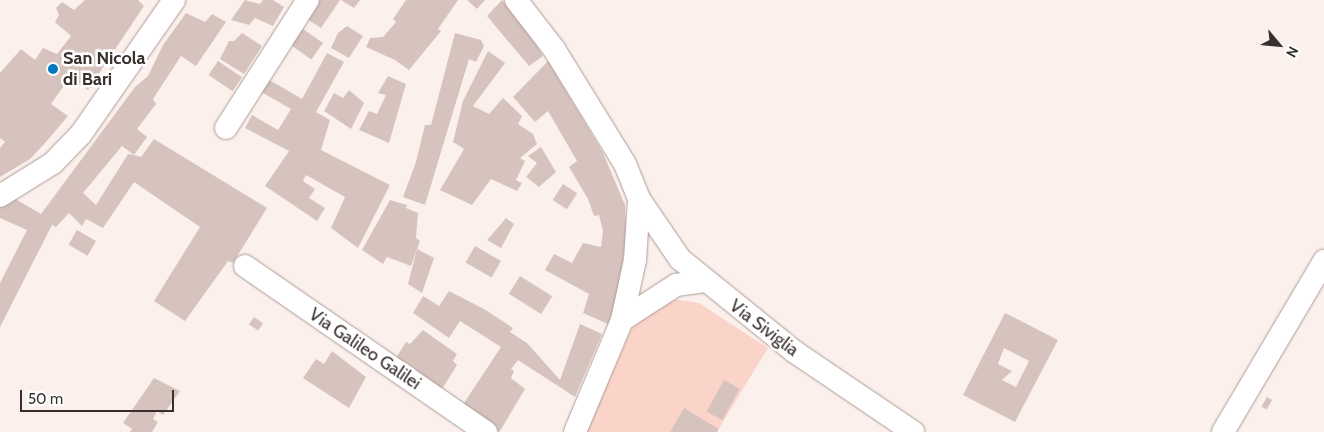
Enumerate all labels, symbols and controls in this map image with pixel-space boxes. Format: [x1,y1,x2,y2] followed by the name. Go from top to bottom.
[1254,20,1304,70] north arrow
[1282,43,1303,61] text: N
[63,48,145,90] place label: San Nicola di Bari
[47,63,59,75] marker: San Nicola di Bari
[725,295,803,361] street label: Via Siviglia
[305,304,425,394] street label: Via Galileo Galilei
[22,380,176,412] scale bar
[28,390,63,408] text: 50 m

